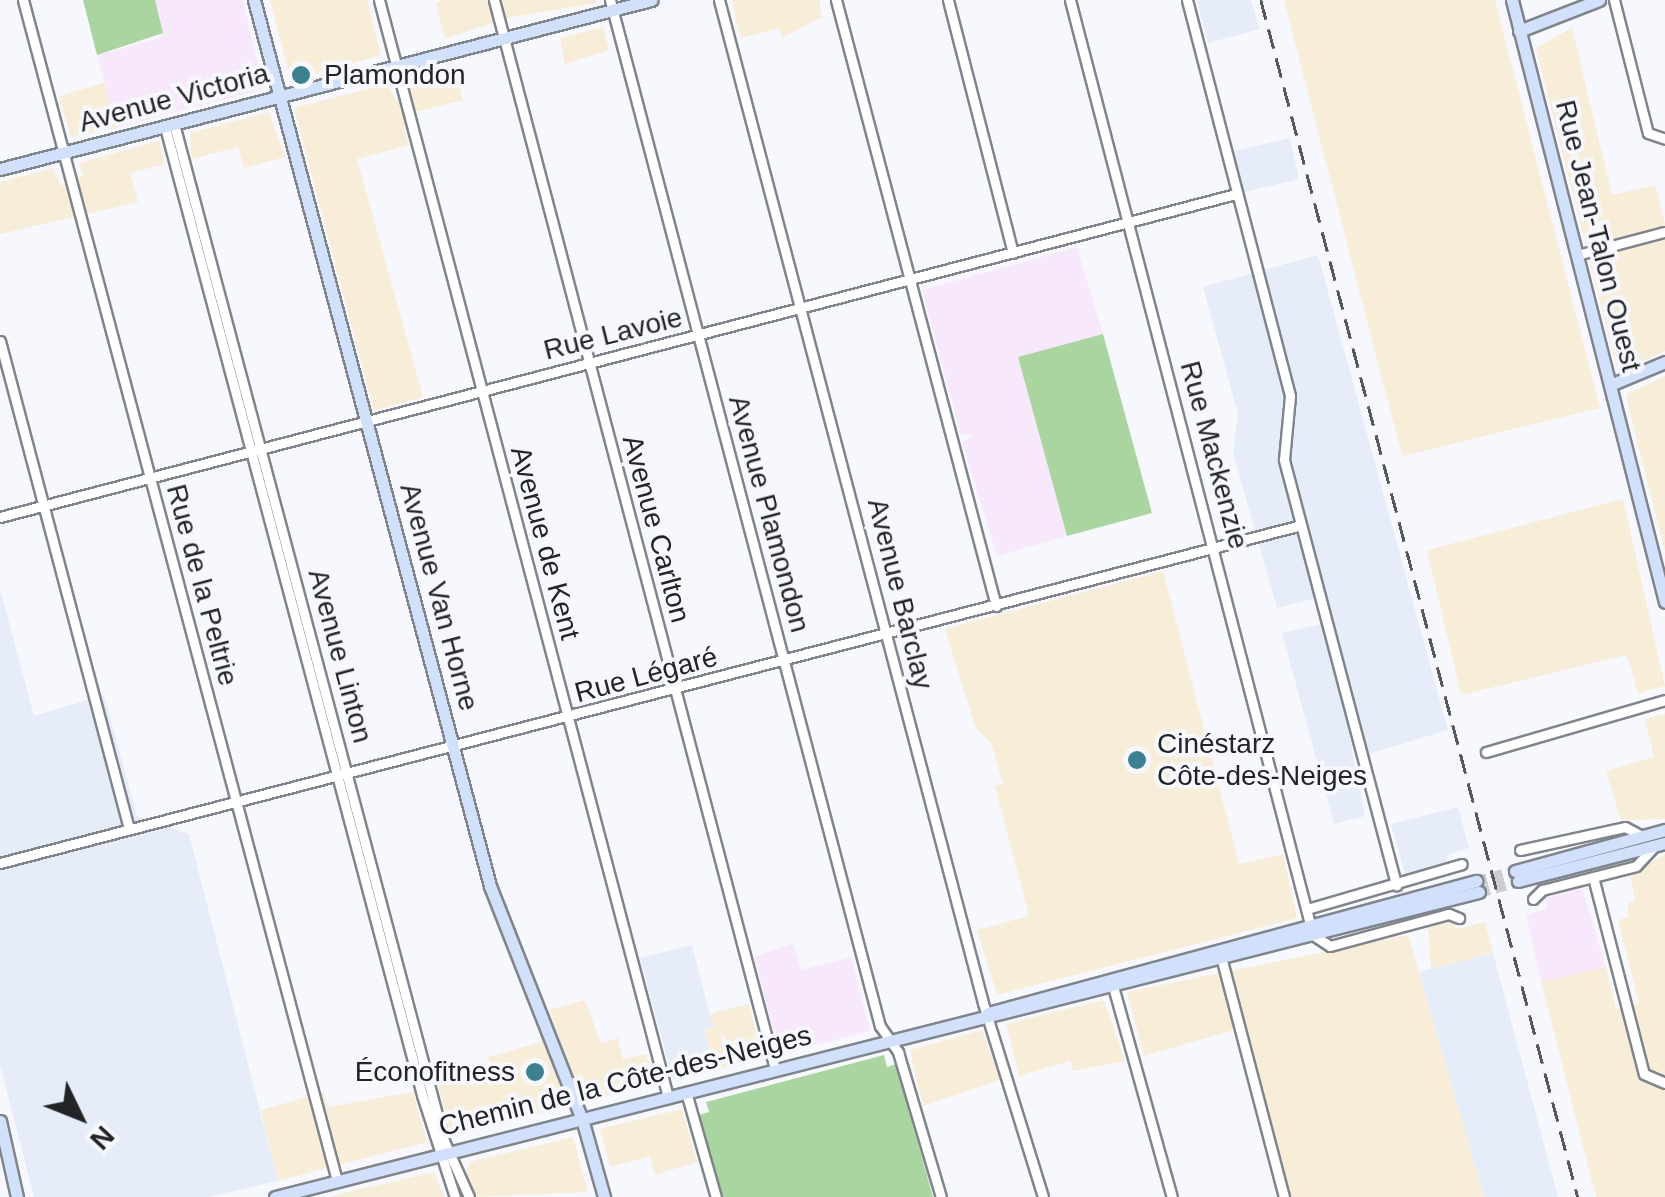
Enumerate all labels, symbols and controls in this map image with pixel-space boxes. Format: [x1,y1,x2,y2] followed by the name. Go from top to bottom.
[75,57,273,139] street label: Avenue Victoria
[324,58,466,92] place label: Plamondon
[288,62,314,88] marker: Plamondon
[1548,97,1648,375] street label: Rue Jean-Talon Ouest
[540,301,686,367] street label: Rue Lavoie
[1173,357,1255,553] street label: Rue Mackenzie
[721,392,817,636] street label: Avenue Plamondon
[615,432,697,626] street label: Avenue Carlton
[503,443,587,643] street label: Avenue de Kent
[392,480,486,714] street label: Avenue Van Horne
[159,481,245,689] street label: Rue de la Peltrie
[860,495,940,693] street label: Avenue Barclay
[301,565,379,747] street label: Avenue Linton
[571,640,721,710] street label: Rue Légaré
[1157,727,1367,793] place label: Cinéstarz Côte-des-Neiges
[1126,749,1148,771] marker: Cinéstarz Côte-des-Neiges
[435,1018,815,1144] street label: Chemin de la Côte-des-Neiges
[355,1055,515,1089] place label: Éconofitness
[524,1061,546,1083] marker: Éconofitness
[30,1067,130,1167] north arrow
[84,1120,121,1156] text: N

